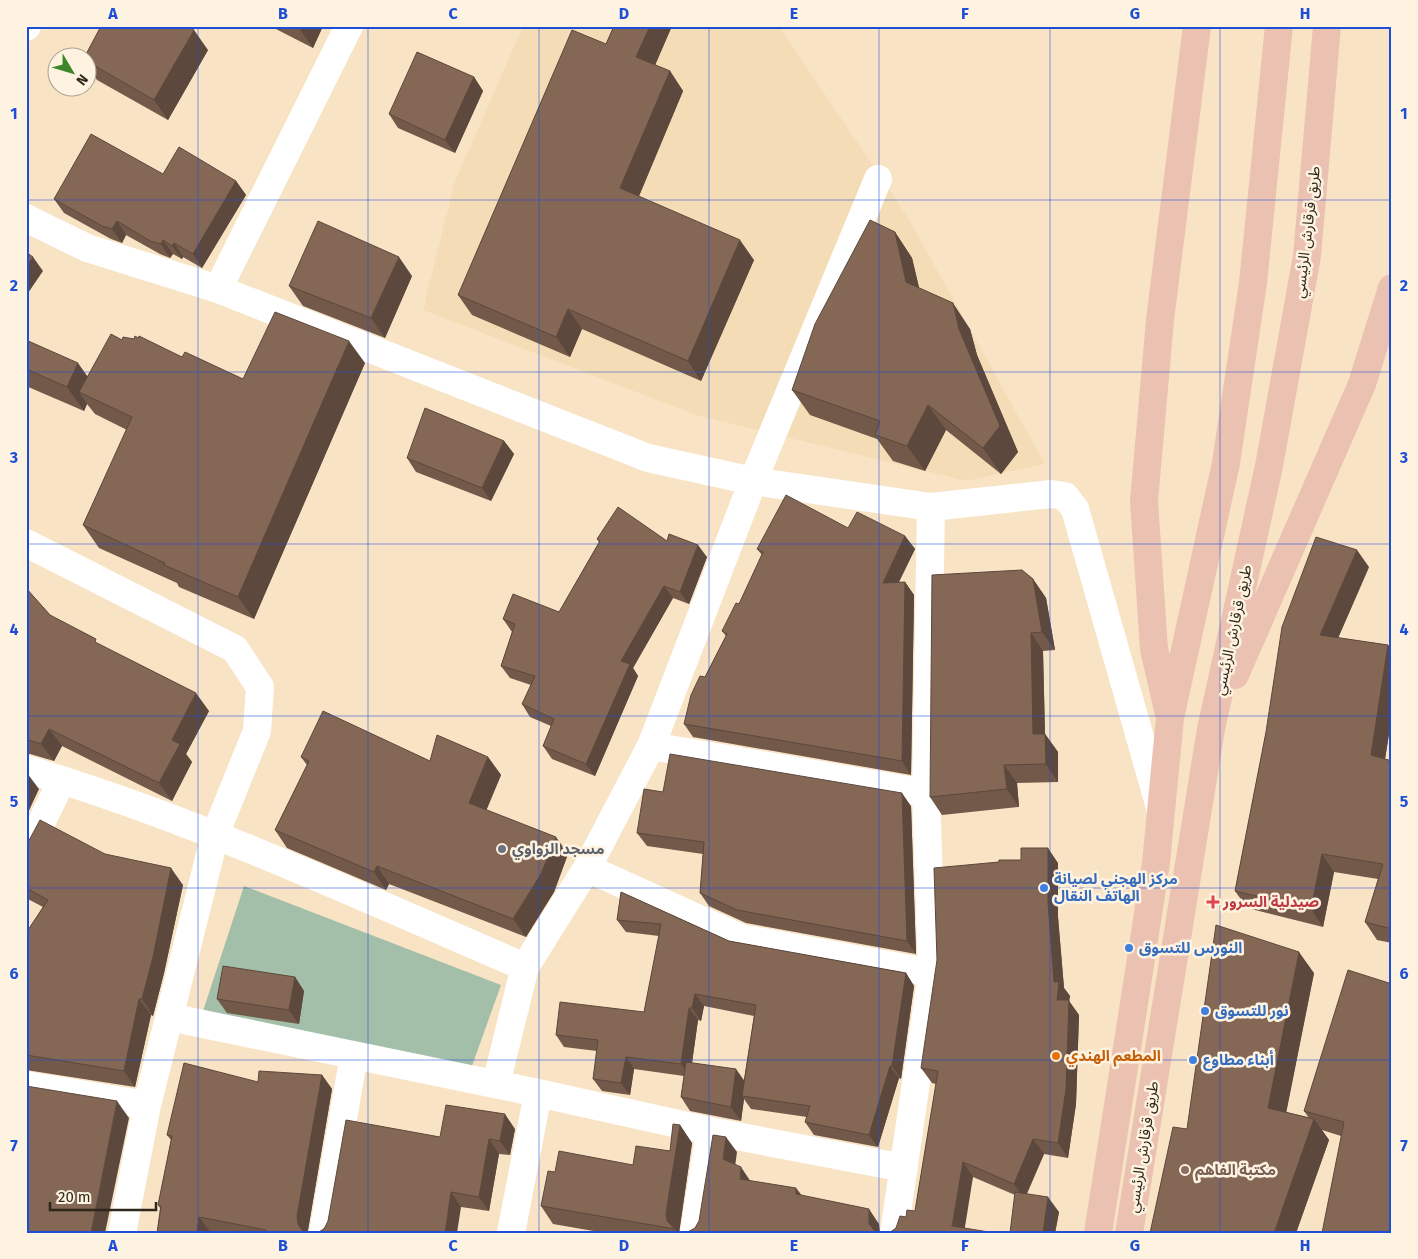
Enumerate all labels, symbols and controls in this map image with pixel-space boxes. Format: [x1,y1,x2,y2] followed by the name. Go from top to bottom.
[107,4,118,23] text: A
[278,4,288,23] text: B
[448,4,458,23] text: C
[619,4,629,23] text: D
[790,4,798,23] text: E
[961,4,969,23] text: F
[1130,4,1140,23] text: G
[1300,4,1310,23] text: H
[48,48,98,98] north arrow
[72,71,91,89] text: N
[10,104,18,123] text: 1
[1400,104,1408,123] text: 1
[1290,165,1327,299] street label: طريق قرقارش الرئيسي
[10,276,18,295] text: 2
[1400,276,1408,295] text: 2
[9,448,18,467] text: 3
[1399,448,1408,467] text: 3
[1210,563,1258,697] street label: طريق قرقارش الرئيسي
[9,620,19,639] text: 4
[1399,620,1409,639] text: 4
[10,792,19,811] text: 5
[1400,792,1409,811] text: 5
[512,840,605,860] place label: مسجد الزواوي
[496,843,508,855] marker: مسجد الزواوي
[1054,870,1178,905] place label: مركز الهجني لصيانة الهاتف النقال
[1038,882,1050,894] marker: مركز الهجني لصيانة الهاتف النقال
[1222,893,1319,911] place label: صيدلية السرور
[1207,896,1219,908] marker: صيدلية السرور
[1139,939,1242,957] place label: النورس للتسوق
[1123,942,1135,954] marker: النورس للتسوق
[9,964,19,983] text: 6
[1399,964,1409,983] text: 6
[1215,1002,1289,1020] place label: نور للتسوق
[1199,1005,1211,1017] marker: نور للتسوق
[1066,1047,1161,1067] place label: المطعم الهندي
[1050,1050,1062,1062] marker: المطعم الهندي
[1203,1050,1274,1071] place label: أبناء مطاوع
[1187,1054,1199,1066] marker: أبناء مطاوع
[1124,1080,1165,1215] street label: طريق قرقارش الرئيسي
[10,1136,18,1155] text: 7
[1400,1136,1408,1155] text: 7
[1195,1161,1276,1181] place label: مكتبة الفاهم
[1179,1164,1191,1176] marker: مكتبة الفاهم
[50,1179,156,1211] scale bar
[58,1188,91,1206] text: 20 m
[107,1236,118,1255] text: A
[278,1236,288,1255] text: B
[448,1236,458,1255] text: C
[619,1236,629,1255] text: D
[790,1236,798,1255] text: E
[961,1236,969,1255] text: F
[1130,1236,1140,1255] text: G
[1300,1236,1310,1255] text: H

